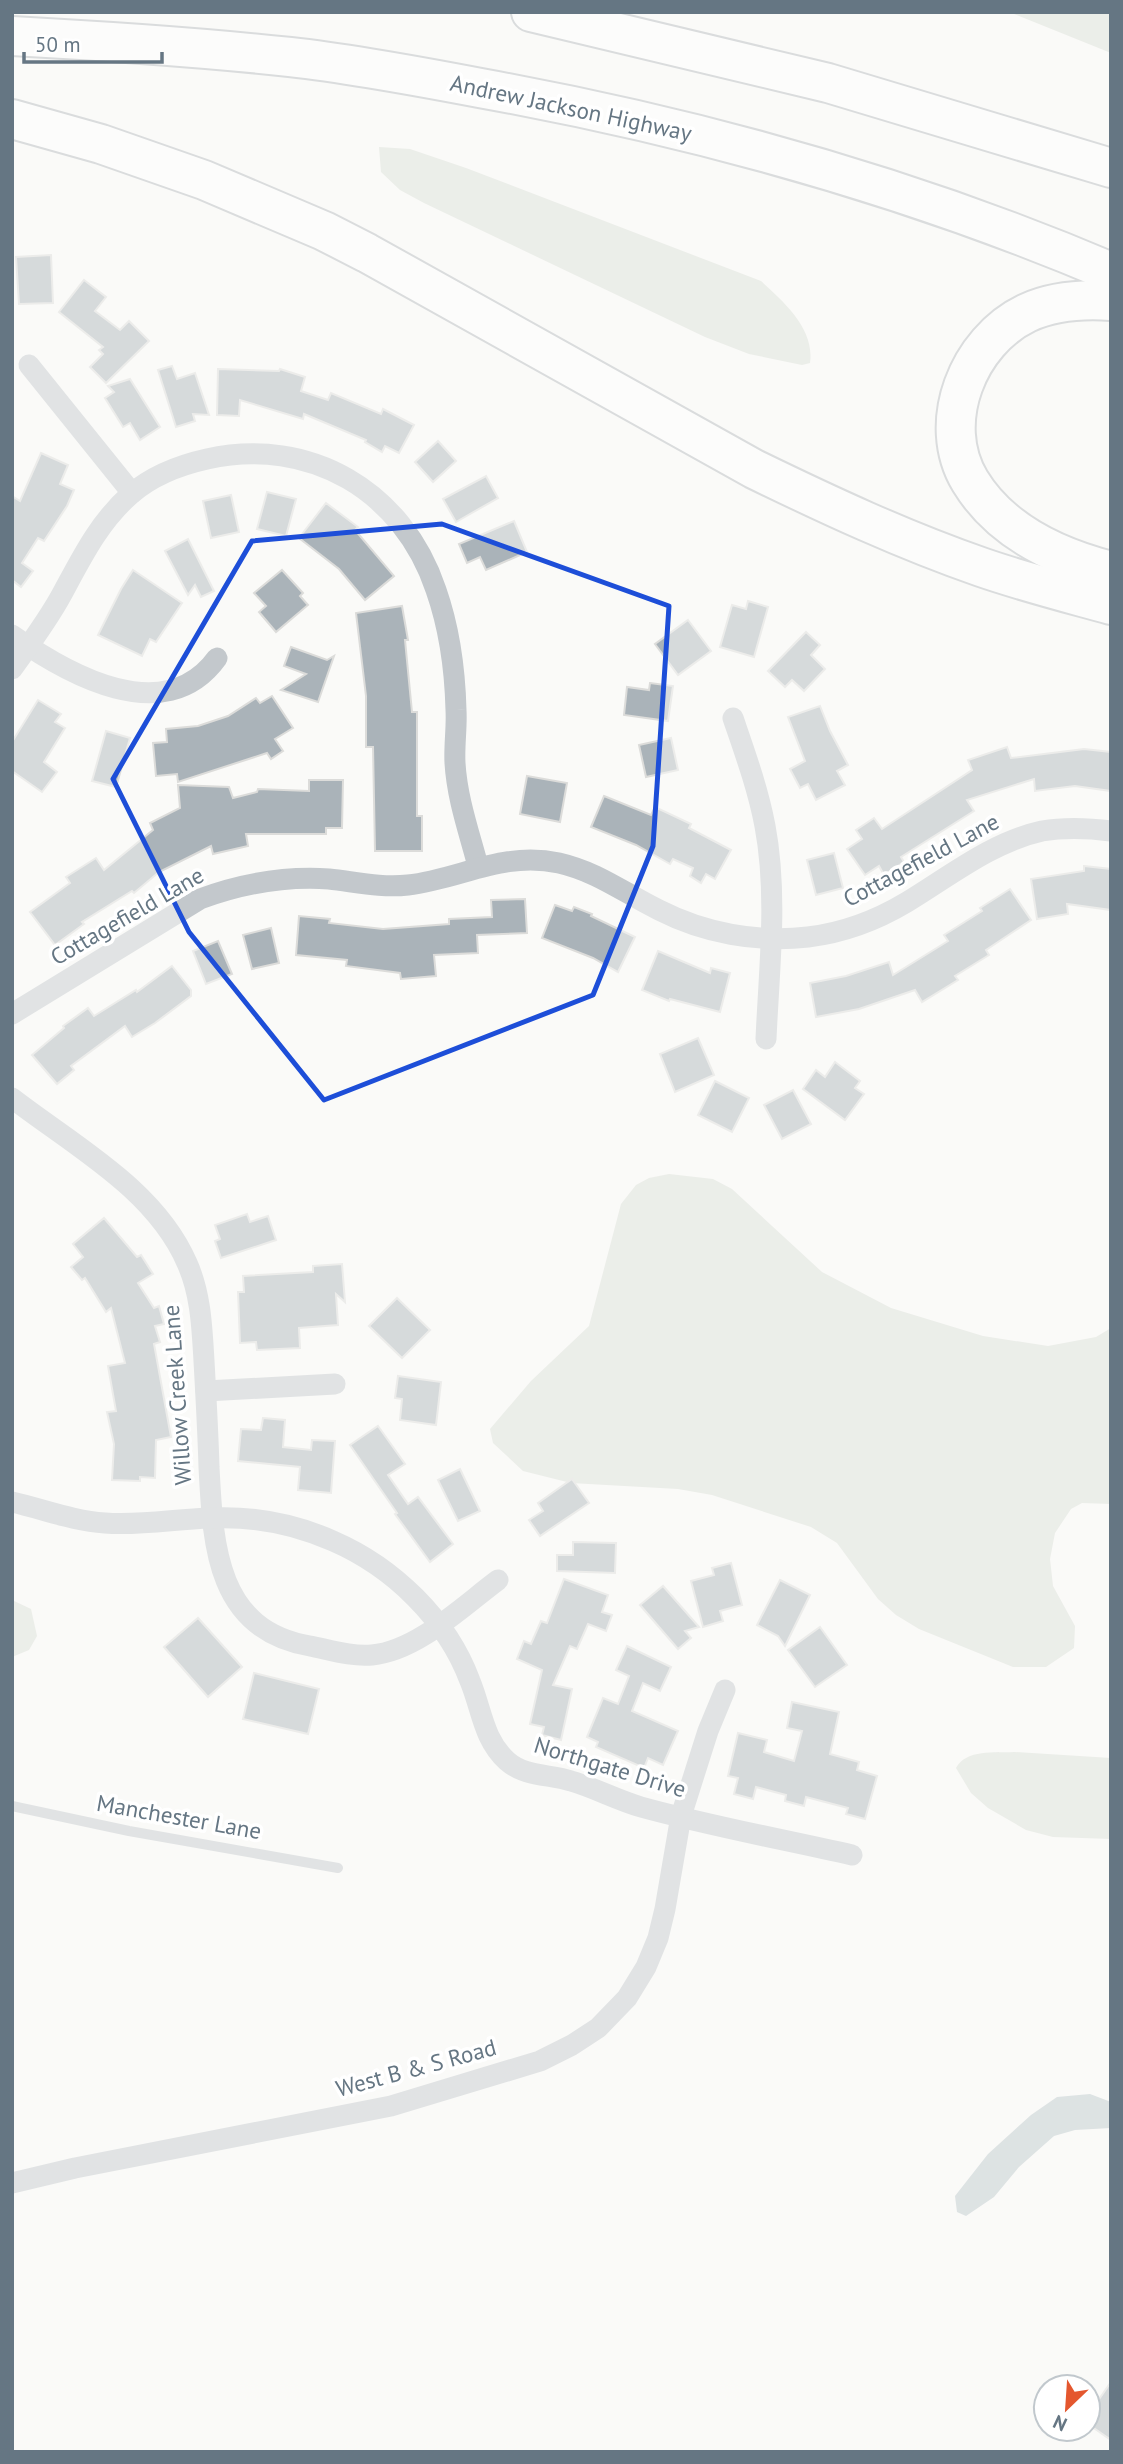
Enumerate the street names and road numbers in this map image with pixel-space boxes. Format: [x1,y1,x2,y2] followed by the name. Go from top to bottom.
[448,68,695,147] street label: Andrew Jackson Highway
[838,806,1004,913] street label: Cottagefield Lane
[45,860,209,971] street label: Cottagefield Lane
[156,1304,197,1486] street label: Willow Creek Lane
[531,1730,690,1803] street label: Northgate Drive
[94,1788,264,1845] street label: Manchester Lane
[332,2032,499,2103] street label: West B & S Road

